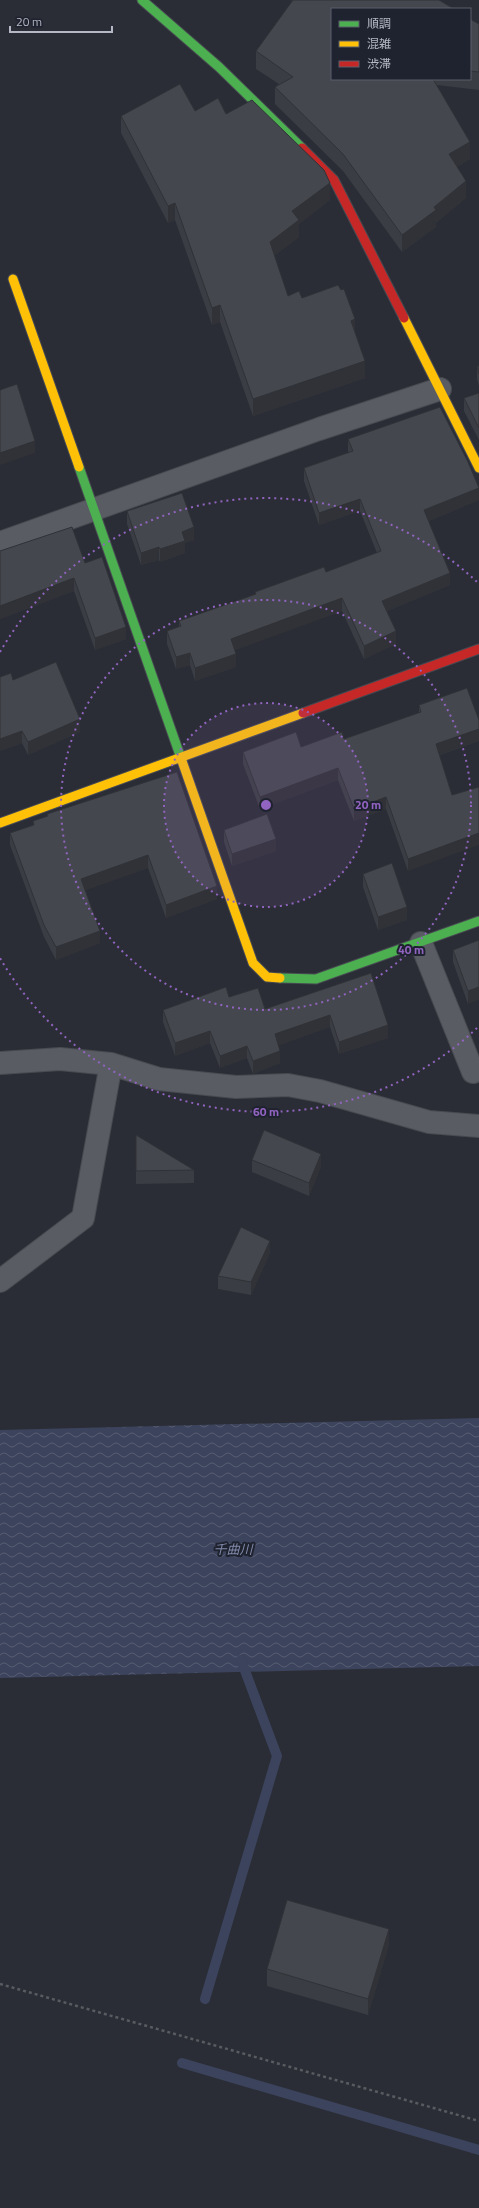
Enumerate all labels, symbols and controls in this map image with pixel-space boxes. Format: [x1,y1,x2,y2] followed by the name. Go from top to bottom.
[10,8,112,34] scale bar
[331,8,471,80] legend
[16,12,42,31] text: 20 m
[367,14,391,33] text: 順調
[367,34,391,53] text: 混雑
[367,54,391,73] text: 渋滞
[355,795,381,814] text: 20 m
[259,798,273,812] centre of rings
[398,940,424,959] text: 40 m
[253,1102,279,1121] text: 60 m
[213,1539,254,1559] water label: 千曲川

